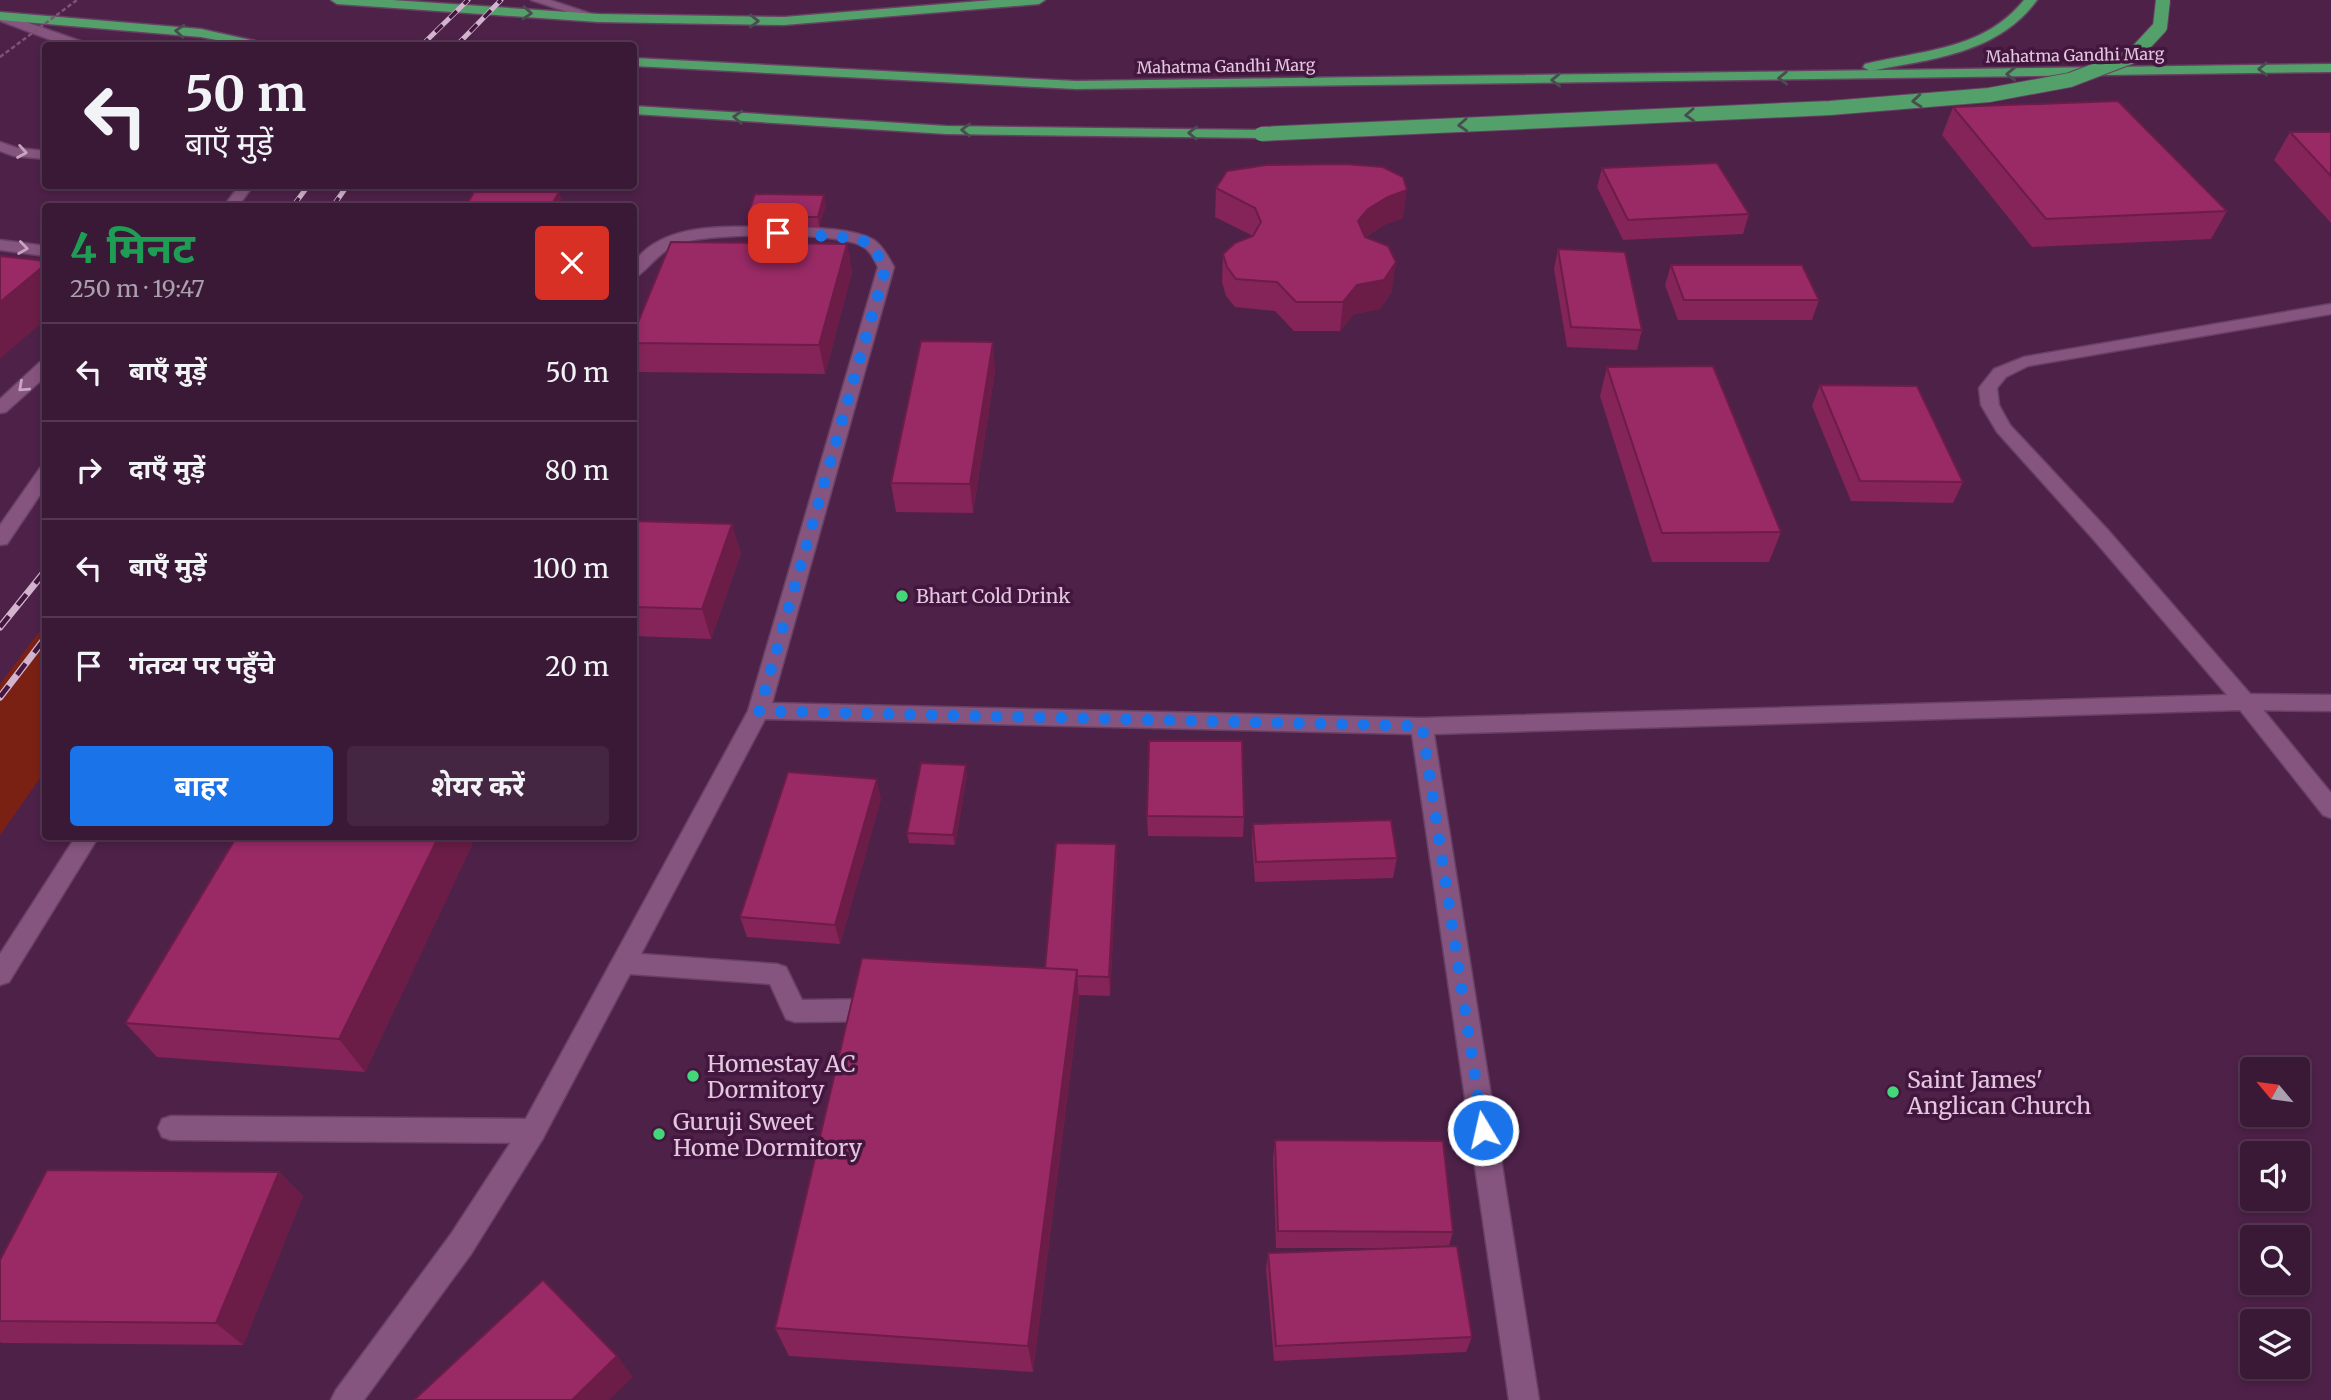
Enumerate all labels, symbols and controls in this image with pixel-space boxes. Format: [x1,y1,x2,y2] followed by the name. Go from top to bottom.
[522,5,533,20] one-way arrow
[750,13,760,29] one-way arrow
[174,24,185,39] one-way arrow
[1985,43,2165,67] street label: Mahatma Gandhi Marg
[1136,54,1316,78] street label: Mahatma Gandhi Marg
[2257,61,2268,77] one-way arrow
[185,63,306,124] text: 50 m
[2005,66,2016,82] one-way arrow
[70,70,161,161] icon: left
[1778,70,1788,86] one-way arrow
[1550,72,1561,88] one-way arrow
[1911,93,1922,108] one-way arrow
[1684,107,1695,122] one-way arrow
[733,110,744,125] one-way arrow
[1457,118,1468,133] one-way arrow
[960,122,970,138] one-way arrow
[185,124,273,164] text: बाएँ मुड़ें
[1187,126,1198,141] one-way arrow
[16,144,28,159] one-way arrow
[748,203,808,263] pin
[759,214,797,252] icon: arrive
[70,222,195,274] text: 4 मिनट
[535,226,609,300] button: close
[17,240,29,255] one-way arrow
[70,274,205,303] text: 250 m · 19:47
[70,353,108,391] icon: left
[129,354,206,387] text: बाएँ मुड़ें
[545,356,609,389] text: 50 m
[18,379,31,391] one-way arrow
[70,451,108,489] icon: right
[129,452,205,485] text: दाएँ मुड़ें
[545,454,609,487] text: 80 m
[70,549,108,587] icon: left
[129,550,206,583] text: बाएँ मुड़ें
[533,552,609,585] text: 100 m
[916,584,1070,608] place label: Bhart Cold Drink
[894,588,910,604] marker: Bhart Cold Drink
[70,647,108,685] icon: arrive
[129,648,275,681] text: गंतव्य पर पहुँचे
[545,650,609,683] text: 20 m
[70,746,333,826] button: बाहर
[347,746,609,826] button: शेयर करें
[707,1049,856,1104] place label: Homestay AC Dormitory
[2240,1057,2310,1127] north arrow
[2240,1057,2310,1379] map controls
[1906,1065,2091,1120] place label: Saint James' Anglican Church
[685,1068,701,1084] marker: Homestay AC Dormitory
[1885,1084,1901,1100] marker: Saint James' Anglican Church
[1446,1093,1520,1167] position arrow
[673,1107,863,1162] place label: Guruji Sweet Home Dormitory
[651,1126,667,1142] marker: Guruji Sweet Home Dormitory
[2240,1141,2310,1211] button: sound
[2240,1225,2310,1295] button: search
[2240,1309,2310,1379] button: layers

